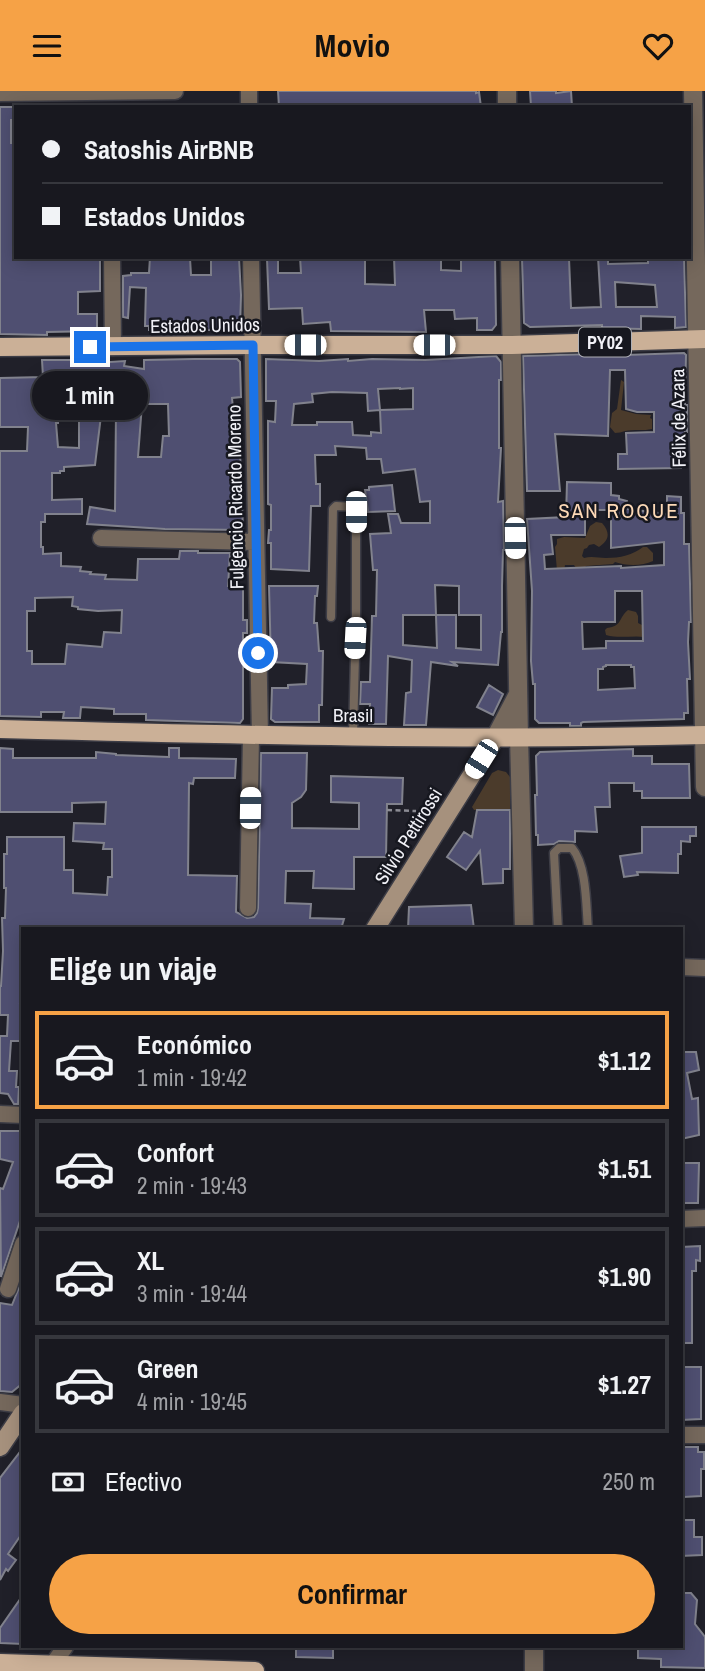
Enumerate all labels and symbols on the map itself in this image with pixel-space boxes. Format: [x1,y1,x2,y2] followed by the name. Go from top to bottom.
[150,311,260,339] street label: Estados Unidos
[579,327,631,356] road number: PY02
[74,331,106,363] route end
[285,335,327,356] car
[414,335,456,356] car
[664,368,692,468] street label: Félix de Azara
[32,371,148,421] callout: 1 min
[220,405,250,589] street label: Fulgencio Ricardo Moreno
[346,491,367,533] car
[558,496,680,525] district label: SAN ROQUE
[505,517,526,559] car
[344,616,367,660] car
[242,637,274,669] route start
[333,702,373,728] street label: Brasil
[461,736,502,782] car
[368,783,448,889] street label: Silvio Pettirossi
[240,787,261,829] car

